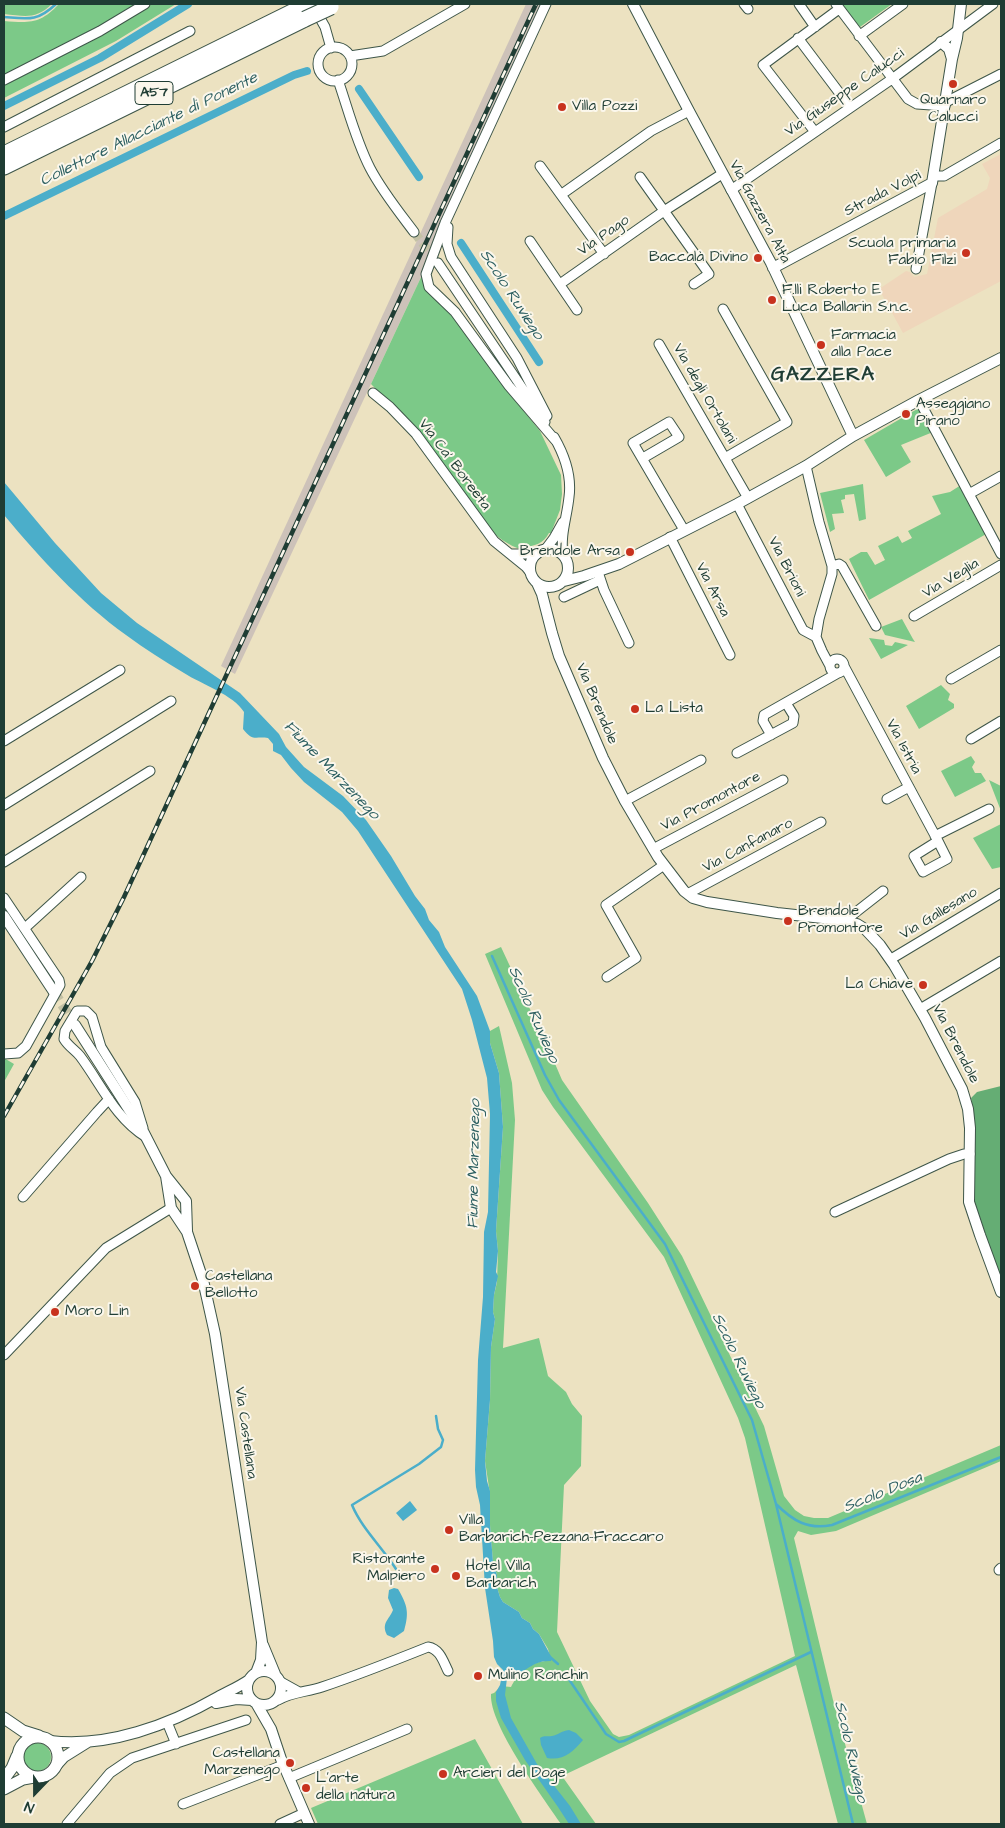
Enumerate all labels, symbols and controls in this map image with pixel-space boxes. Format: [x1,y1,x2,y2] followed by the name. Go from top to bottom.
[782,45,908,141] street label: Via Giuseppe Calucci
[37,69,261,191] water label: Collettore Allacciante di Ponente
[947,78,959,90] marker: Quarnaro Calucci
[135,82,173,105] road number: A57
[920,92,986,127] place label: Quarnaro Calucci
[572,98,637,116] place label: Villa Pozzi
[556,101,568,113] marker: Villa Pozzi
[724,158,794,266] street label: Via Gazzera Alta
[842,167,924,221] street label: Strada Volpi
[575,212,633,260] street label: Via Pago
[848,235,956,270] place label: Scuola primaria Fabio Filzi
[475,246,547,344] water label: Scolo Ruviego
[960,247,972,259] marker: Scuola primaria Fabio Filzi
[649,249,748,267] place label: Baccalà Divino
[752,252,764,264] marker: Baccalà Divino
[782,282,911,317] place label: F.lli Roberto E Luca Ballarin S.n.c.
[766,294,778,306] marker: F.lli Roberto E Luca Ballarin S.n.c.
[831,327,896,362] place label: Farmacia alla Pace
[815,339,827,351] marker: Farmacia alla Pace
[668,341,740,447] street label: Via degli Ortolani
[770,364,876,388] district label: GAZZERA
[916,396,990,431] place label: Asseggiano Pirano
[900,408,912,420] marker: Asseggiano Pirano
[414,416,494,514] street label: Via Ca' Boreeta
[763,534,809,600] street label: Via Brioni
[520,543,620,561] place label: Brendole Arsa
[624,546,636,558] marker: Brendole Arsa
[919,555,983,603] street label: Via Veglia
[691,560,733,620] street label: Via Arsa
[571,661,621,747] street label: Via Brendole
[645,700,703,718] place label: La Lista
[629,703,641,715] marker: La Lista
[881,717,925,777] street label: Via Istria
[279,718,383,824] water label: Fiume Marzenego
[658,768,764,836] street label: Via Promontore
[700,815,796,877] street label: Via Canfanaro
[897,884,981,944] street label: Via Gallesano
[798,903,883,938] place label: Brendole Promontore
[782,915,794,927] marker: Brendole Promontore
[503,964,563,1066] water label: Scolo Ruviego
[845,976,913,994] place label: La Chiave
[917,979,929,991] marker: La Chiave
[927,1001,983,1087] street label: Via Brendole
[464,1099,486,1229] water label: Fiume Marzenego
[205,1268,272,1303] place label: Castellana Bellotto
[189,1280,201,1292] marker: Castellana Bellotto
[65,1303,129,1321] place label: Moro Lin
[49,1306,61,1318] marker: Moro Lin
[707,1310,769,1412] water label: Scolo Ruviego
[230,1386,260,1480] street label: Via Castellana
[841,1469,925,1517] water label: Scolo Dosa
[459,1512,663,1547] place label: Villa Barbarich-Pezzana-Fraccaro
[443,1524,455,1536] marker: Villa Barbarich-Pezzana-Fraccaro
[352,1551,425,1586] place label: Ristorante Malpiero
[466,1558,536,1593] place label: Hotel Villa Barbarich
[429,1563,441,1575] marker: Ristorante Malpiero
[450,1570,462,1582] marker: Hotel Villa Barbarich
[488,1667,588,1685] place label: Mulino Ronchin
[472,1670,484,1682] marker: Mulino Ronchin
[829,1699,871,1805] water label: Scolo Ruviego
[204,1745,280,1780] place label: Castellana Marzenego
[284,1757,296,1769] marker: Castellana Marzenego
[453,1765,566,1783] place label: Arcieri del Doge
[10,1768,60,1818] north arrow
[437,1768,449,1780] marker: Arcieri del Doge
[316,1770,395,1805] place label: L'arte della natura
[300,1782,312,1794] marker: L'arte della natura
[22,1796,37,1818] text: N

